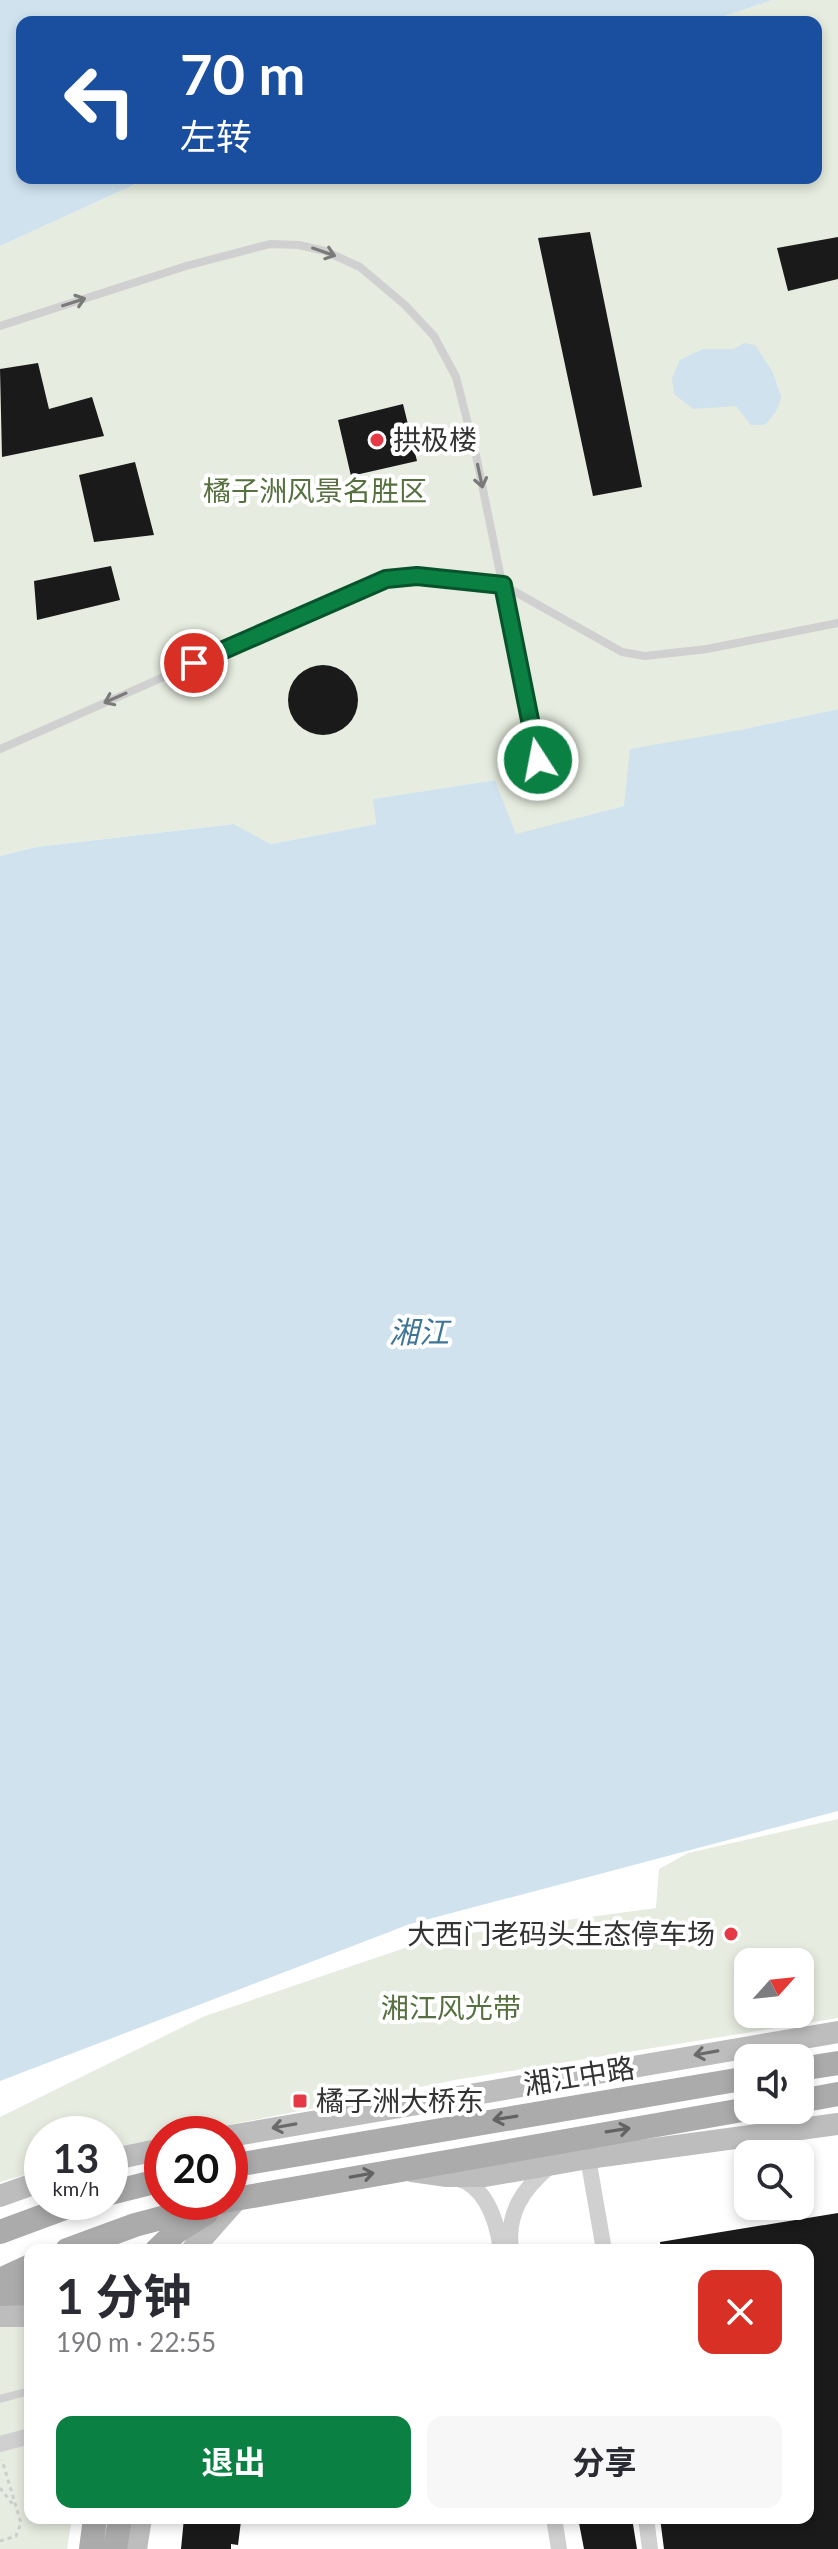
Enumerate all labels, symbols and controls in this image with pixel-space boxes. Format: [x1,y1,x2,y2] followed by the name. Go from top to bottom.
[180,40,305,107] text: 70 m
[48,48,152,152] icon: left
[180,114,252,158] text: 左转
[312,246,337,261] one-way arrow
[62,293,87,308] one-way arrow
[393,422,477,456] place label: 拱极楼
[368,431,386,449] marker: 拱极楼
[474,462,489,488] one-way arrow
[203,473,427,507] park label: 橘子洲风景名胜区
[160,629,228,697] pin
[172,641,216,685] icon: arrive
[103,691,127,706] one-way arrow
[496,718,580,802] position arrow
[389,1313,452,1349] water label: 湘江
[407,1916,715,1950] place label: 大西门老码头生态停车场
[722,1925,740,1943] marker: 大西门老码头生态停车场
[734,1948,814,2028] north arrow
[734,1948,814,2220] map controls
[381,1990,521,2024] park label: 湘江风光带
[734,2044,814,2124] button: sound
[693,2046,719,2061] one-way arrow
[521,2049,637,2101] street label: 湘江中路
[316,2083,484,2117] place label: 橘子洲大桥东
[291,2092,309,2110] marker: 橘子洲大桥东
[493,2112,519,2127] one-way arrow
[144,2116,248,2220] speed limit sign: 20
[272,2120,297,2135] one-way arrow
[605,2122,630,2137] one-way arrow
[53,2134,99,2182] text: 13
[734,2140,814,2220] button: search
[348,2167,374,2182] one-way arrow
[53,2176,99,2200] text: km/h
[56,2267,192,2324] text: 1 分钟
[698,2270,782,2354] button: close
[56,2326,216,2358] text: 190 m · 22:55
[56,2416,411,2508] button: 退出
[427,2416,782,2508] button: 分享

